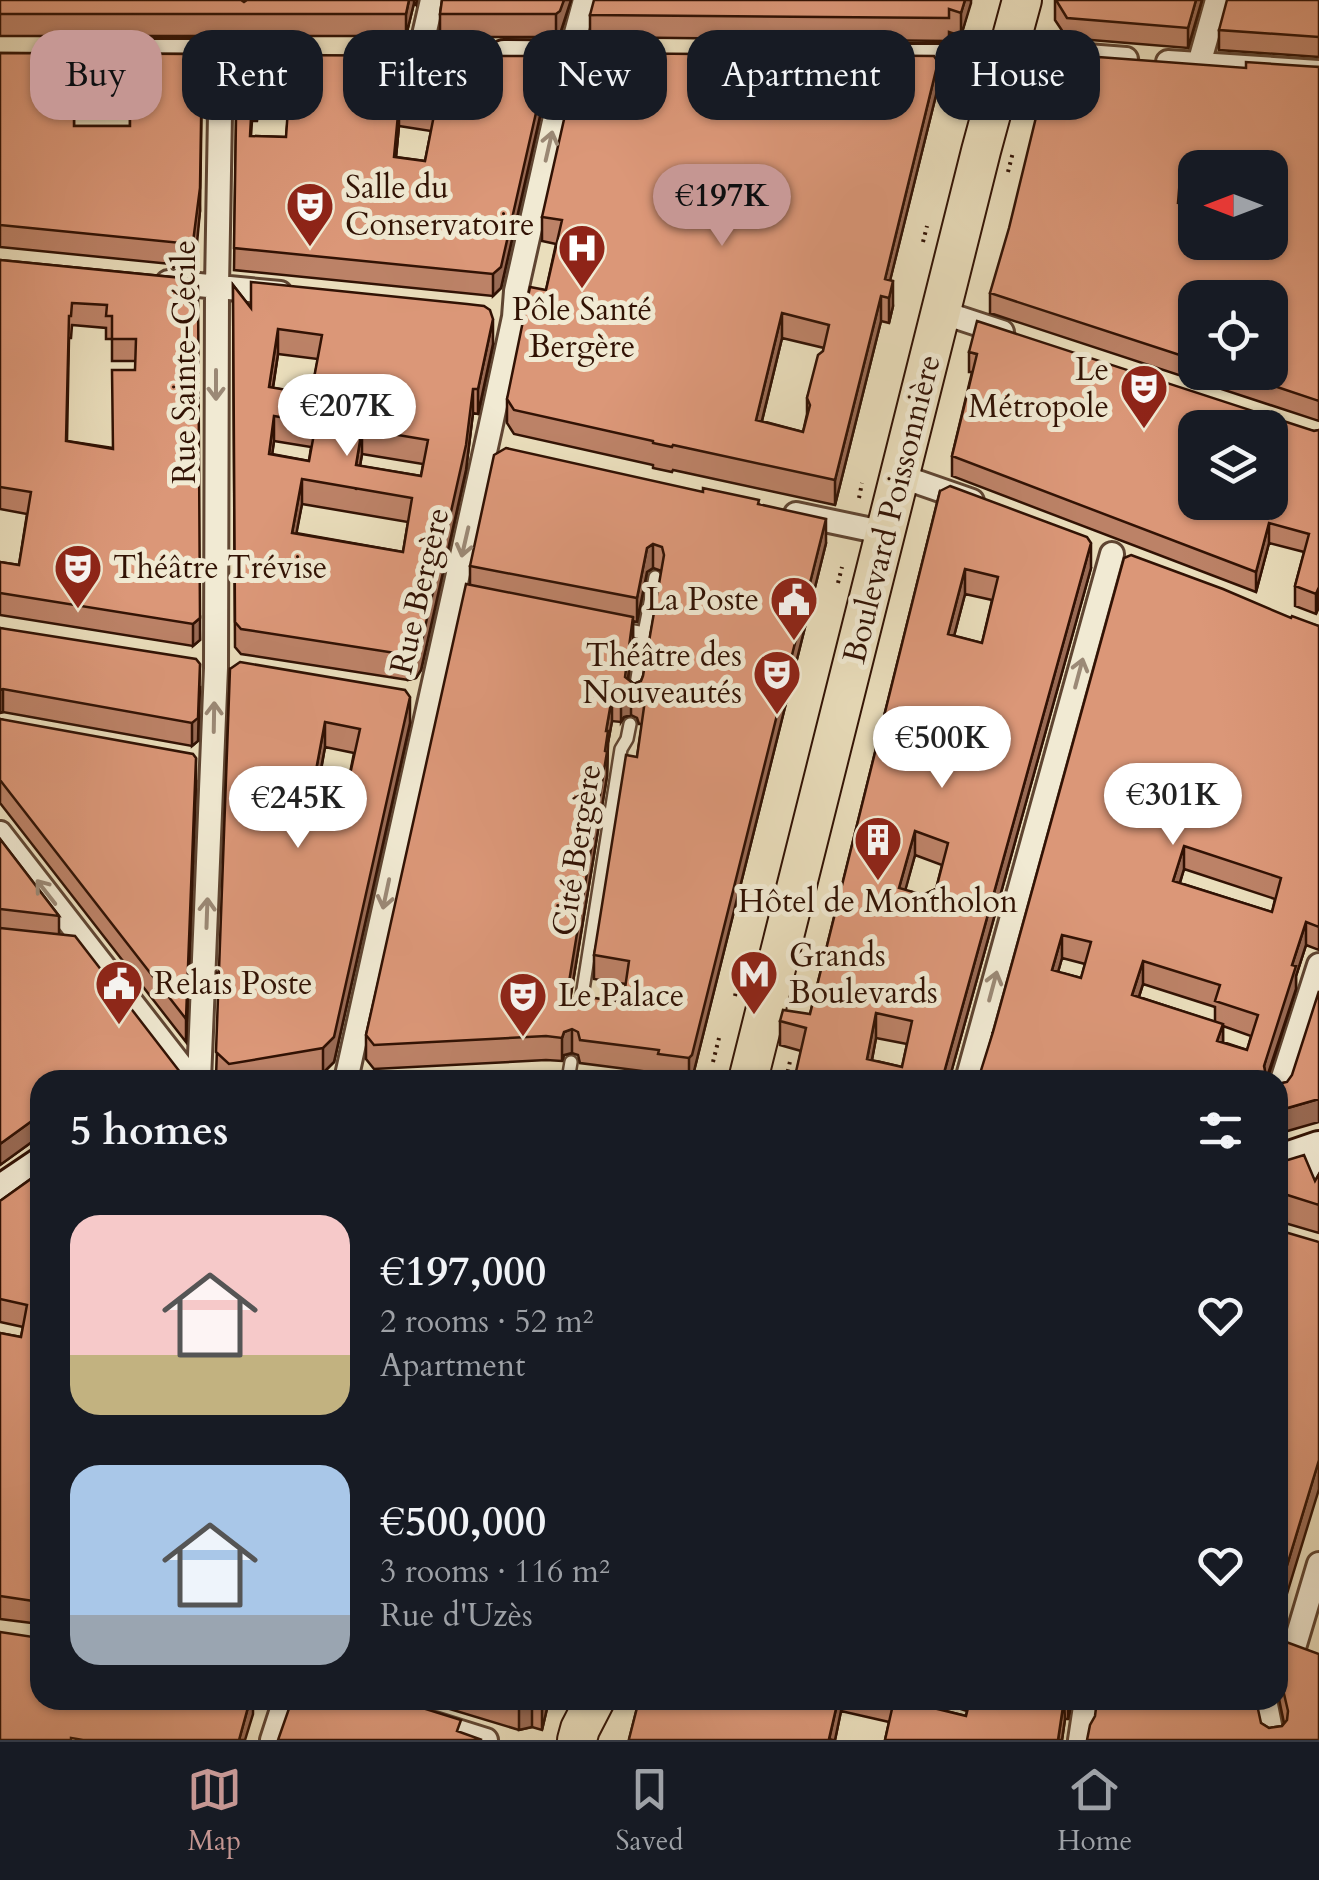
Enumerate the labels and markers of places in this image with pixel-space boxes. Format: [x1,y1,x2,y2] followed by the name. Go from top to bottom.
[652,164,792,249] pin: €197K
[345,166,534,247] place label: Salle du Conservatoire
[284,180,336,248] theatre icon: Salle du Conservatoire
[556,222,608,290] hospital icon: Pôle Santé Bergère
[512,288,652,369] place label: Pôle Santé Bergère
[968,348,1109,429] place label: Le Métropole
[1118,362,1170,430] theatre icon: Le Métropole
[277,374,417,459] pin: €207K
[52,542,104,610] theatre icon: Théâtre Trévise
[113,546,327,590] place label: Théâtre Trévise
[768,574,820,642] public building icon: La Poste
[646,578,759,622] place label: La Poste
[582,634,742,715] place label: Théâtre des Nouveautés
[751,648,803,716] theatre icon: Théâtre des Nouveautés
[872,706,1012,791] pin: €500K
[1103,763,1243,848] pin: €301K
[228,766,368,851] pin: €245K
[852,814,904,882] building icon: Hôtel de Montholon
[738,880,1018,924] place label: Hôtel de Montholon
[789,934,938,1015] place label: Grands Boulevards
[728,948,780,1016] metro station icon: Grands Boulevards
[93,958,145,1026] public building icon: Relais Poste
[154,962,313,1006] place label: Relais Poste
[497,970,549,1038] theatre icon: Le Palace
[558,974,684,1018] place label: Le Palace

